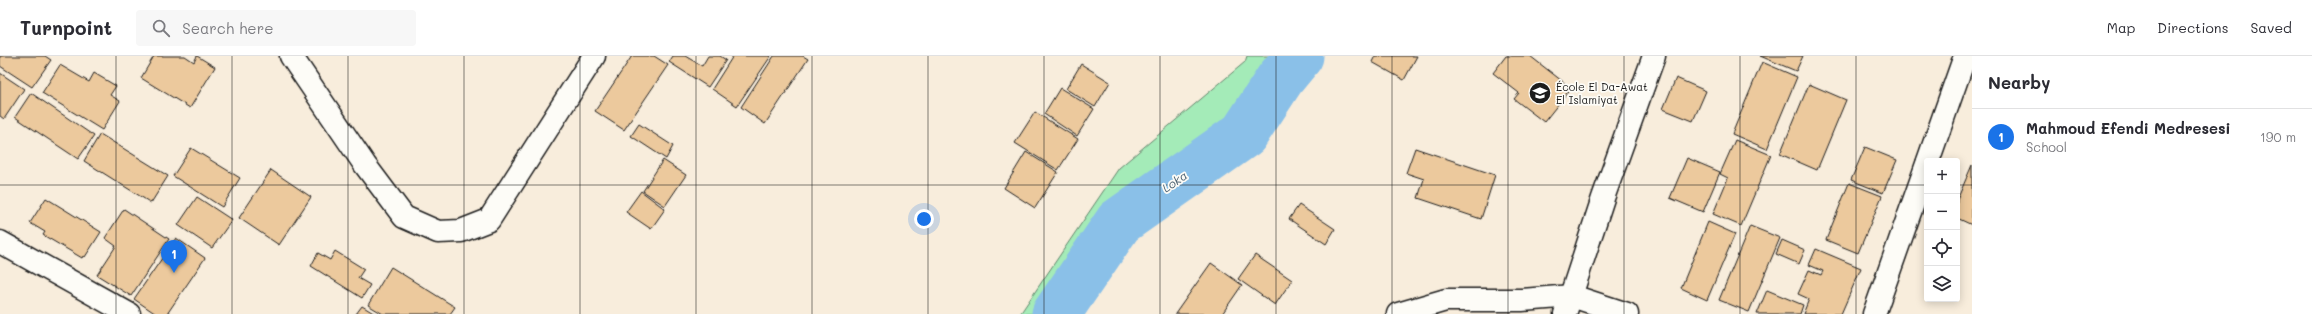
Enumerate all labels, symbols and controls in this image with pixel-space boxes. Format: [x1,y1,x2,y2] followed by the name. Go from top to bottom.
[136,10,416,46] search box
[20,15,112,40] text: Turnpoint
[150,17,172,39] icon: search
[182,18,273,38] text: Search here
[2107,18,2135,37] text: Map
[2157,18,2228,37] text: Directions
[2250,18,2292,37] text: Saved
[1988,71,2050,93] text: Nearby
[1556,79,1648,107] place label: École El Da-Awat El Islamiyat
[1527,80,1553,106] school or university icon: École El Da-Awat El Islamiyat
[2026,118,2231,138] text: Mahmoud Efendi Medresesi
[1998,128,2004,145] text: 1
[2260,128,2296,145] text: 190 m
[2026,138,2067,155] text: School
[1924,158,1960,302] map controls
[1924,158,1960,194] button: +
[1159,167,1190,196] water label: Loka
[1924,194,1960,230] button: −
[914,209,934,229] your location
[1924,230,1960,266] button: locate
[161,240,187,273] pin: 1
[1924,266,1960,302] button: layers

